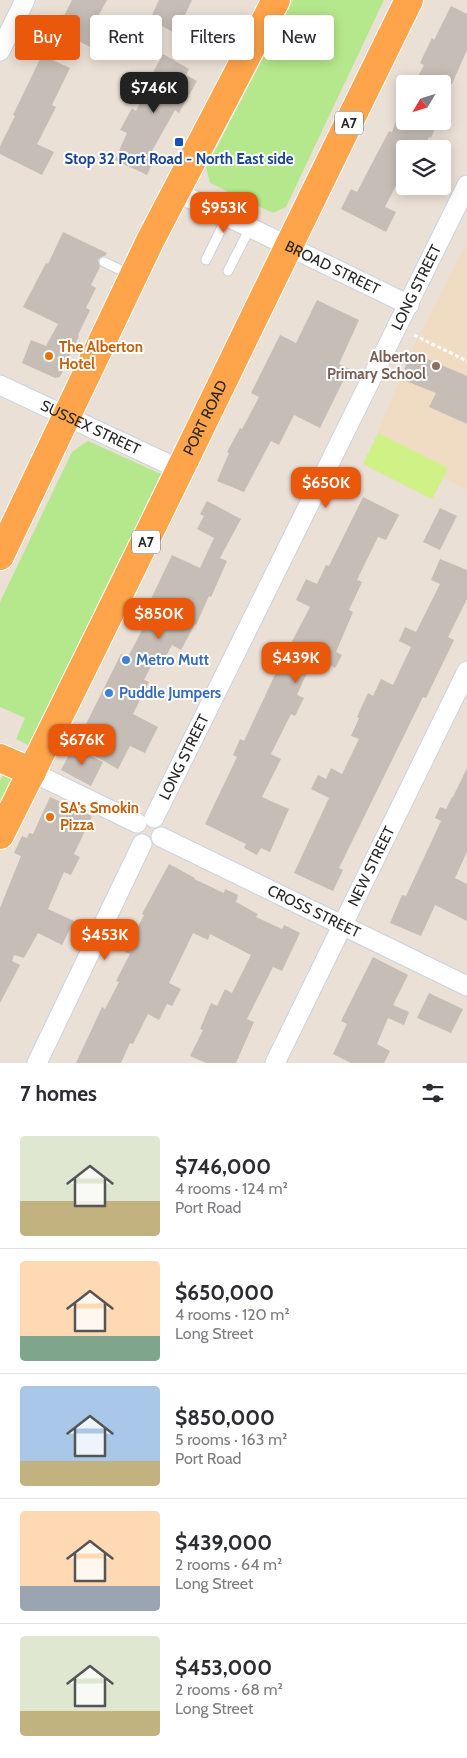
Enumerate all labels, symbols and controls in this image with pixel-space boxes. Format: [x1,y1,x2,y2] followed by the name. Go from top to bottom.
[15,15,80,60] chip: Buy
[90,15,162,60] chip: Rent
[172,15,254,60] chip: Filters
[264,15,334,60] chip: New
[119,72,189,114] pin: $746K
[396,75,451,130] north arrow
[396,75,451,195] map controls
[131,78,177,97] text: $746K
[335,112,363,134] road number: A7
[173,136,185,148] marker: Stop 32 Port Road - North East side
[396,140,451,195] button: layers
[65,150,294,168] place label: Stop 32 Port Road - North East side
[189,192,259,234] pin: $953K
[201,198,247,217] text: $953K
[282,237,383,298] street label: BROAD STREET
[388,242,445,333] street label: LONG STREET
[59,338,143,373] place label: The Alberton Hotel
[327,348,426,383] place label: Alberton Primary School
[43,350,55,362] marker: The Alberton Hotel
[430,360,442,372] marker: Alberton Primary School
[179,377,231,458] street label: PORT ROAD
[38,396,143,459] street label: SUSSEX STREET
[291,466,361,509] pin: $650K
[302,473,350,492] text: $650K
[132,530,160,554] road number: A7
[124,598,194,640] pin: $850K
[135,604,183,623] text: $850K
[261,642,331,684] pin: $439K
[273,648,319,667] text: $439K
[136,651,209,669] place label: Metro Mutt
[120,654,132,666] marker: Metro Mutt
[119,684,221,702] place label: Puddle Jumpers
[103,687,115,699] marker: Puddle Jumpers
[155,711,213,803] street label: LONG STREET
[47,724,117,766] pin: $676K
[59,730,105,749] text: $676K
[60,799,139,834] place label: SA's Smokin Pizza
[44,811,56,823] marker: SA's Smokin Pizza
[344,823,399,909] street label: NEW STREET
[264,881,363,942] street label: CROSS STREET
[70,918,140,961] pin: $453K
[82,925,128,944] text: $453K
[419,1079,447,1107] icon: filters
[20,1081,97,1106] text: 7 homes
[175,1154,271,1179] text: $746,000
[60,1156,120,1216] icon: home
[175,1179,288,1198] text: 4 rooms · 124 m²
[175,1198,242,1217] text: Port Road
[175,1280,274,1305] text: $650,000
[60,1281,120,1341] icon: home
[175,1305,290,1324] text: 4 rooms · 120 m²
[175,1324,253,1343] text: Long Street
[175,1405,275,1430] text: $850,000
[60,1406,120,1466] icon: home
[175,1430,287,1449] text: 5 rooms · 163 m²
[175,1449,242,1468] text: Port Road
[175,1530,272,1555] text: $439,000
[60,1531,120,1591] icon: home
[175,1555,282,1574] text: 2 rooms · 64 m²
[175,1574,253,1593] text: Long Street
[175,1655,272,1680] text: $453,000
[60,1656,120,1716] icon: home
[175,1680,283,1699] text: 2 rooms · 68 m²
[175,1699,253,1718] text: Long Street

